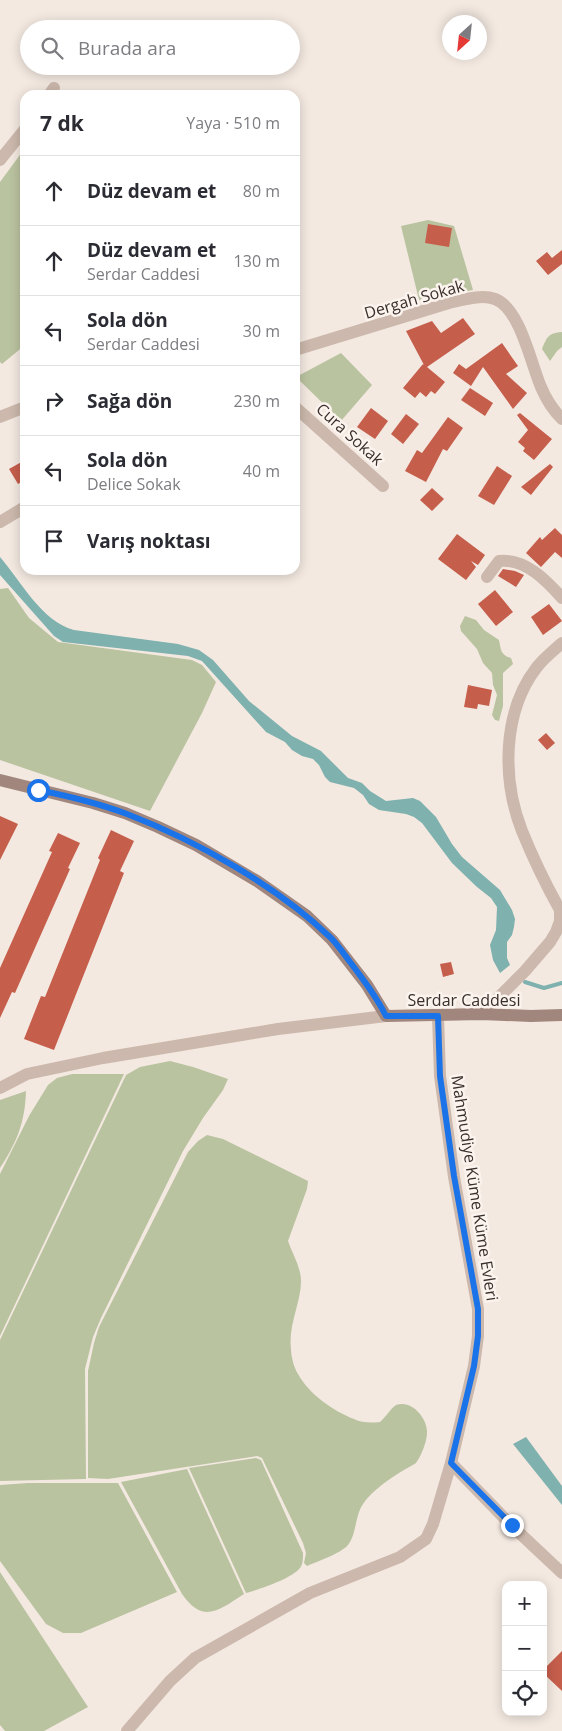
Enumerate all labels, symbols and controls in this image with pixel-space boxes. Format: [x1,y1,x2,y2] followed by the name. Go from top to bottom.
[442,15,487,60] north arrow
[20,20,300,75] search box
[38,34,66,62] icon: search
[78,35,176,61] text: Burada ara
[40,109,84,137] text: 7 dk
[186,112,280,134] text: Yaya · 510 m
[40,177,68,205] icon: ahead
[87,178,216,204] text: Düz devam et
[243,180,280,202] text: 80 m
[87,237,216,263] text: Düz devam et
[40,247,68,275] icon: ahead
[234,250,280,272] text: 130 m
[87,263,200,285] text: Serdar Caddesi
[362,274,467,324] street label: Dergah Sokak
[87,307,168,333] text: Sola dön
[40,317,68,345] icon: left
[243,320,280,342] text: 30 m
[87,333,200,355] text: Serdar Caddesi
[40,387,68,415] icon: right
[87,388,172,414] text: Sağa dön
[234,390,280,412] text: 230 m
[312,398,389,471] street label: Cura Sokak
[87,447,168,473] text: Sola dön
[40,457,68,485] icon: left
[243,460,280,482] text: 40 m
[87,473,181,495] text: Delice Sokak
[40,527,68,555] icon: arrive
[87,528,211,554] text: Varış noktası
[27,779,50,802] route start
[408,989,520,1011] street label: Serdar Caddesi
[446,1074,504,1302] street label: Mahmudiye Küme Küme Evleri
[501,1514,524,1537] route end
[502,1581,547,1716] map controls
[502,1581,547,1626] button: +
[502,1626,547,1671] button: −
[502,1671,547,1716] button: locate

